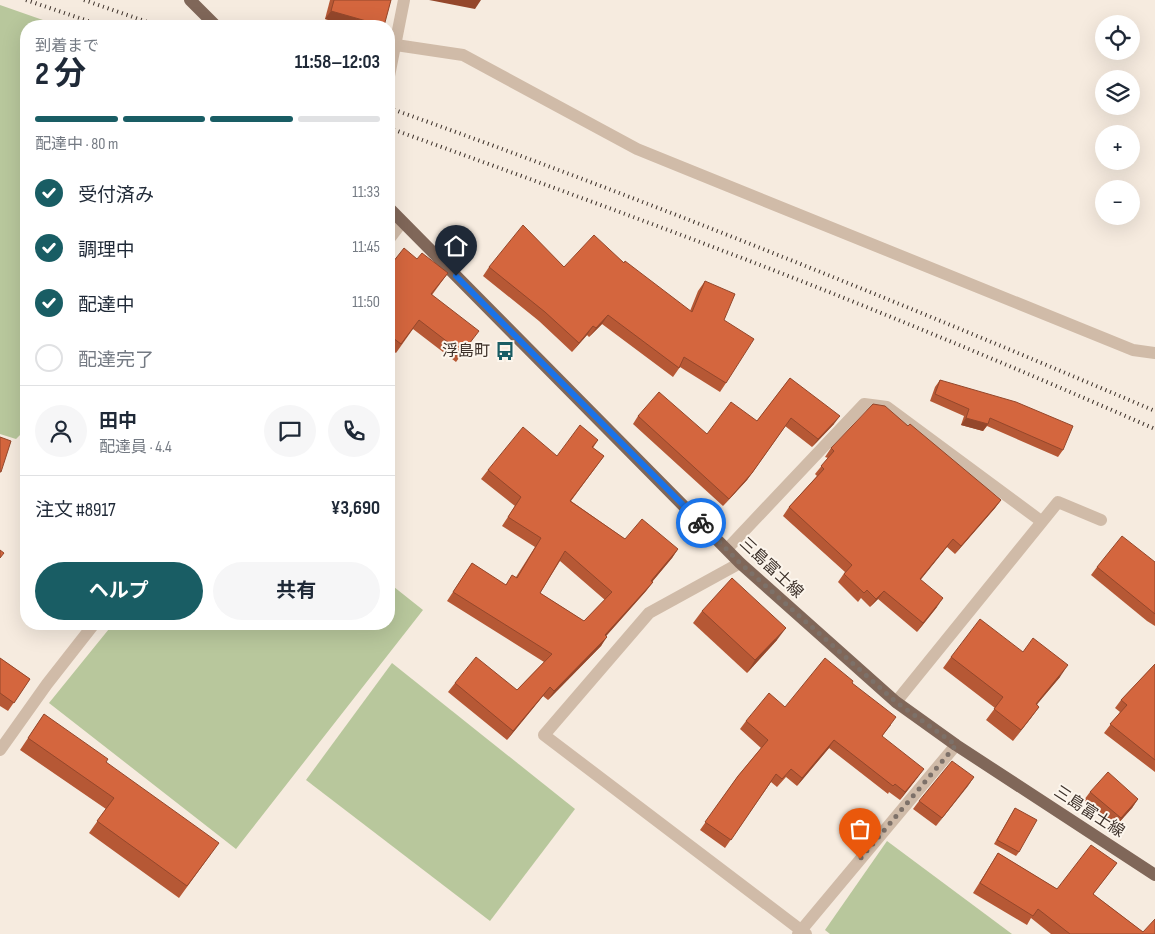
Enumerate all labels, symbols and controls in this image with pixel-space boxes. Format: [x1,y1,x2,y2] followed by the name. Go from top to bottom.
[1095,15,1140,225] map controls
[1095,15,1140,60] button: locate
[35,37,99,56] text: 到着まで
[295,51,380,74] text: 11:58–12:03
[35,55,86,94] text: 2 分
[1095,70,1140,115] button: layers
[1095,125,1140,170] button: +
[35,135,118,154] text: 配達中 · 80 m
[35,179,63,207] icon: check
[1095,180,1140,225] button: −
[352,183,380,202] text: 11:33
[78,184,154,207] text: 受付済み
[435,225,477,276] pin
[442,232,470,260] icon: home
[35,234,63,262] icon: check
[353,238,380,257] text: 11:45
[78,239,135,262] text: 調理中
[35,289,63,317] icon: check
[352,293,380,312] text: 11:50
[78,294,135,317] text: 配達中
[494,340,516,362] bus stop icon: 浮島町
[442,342,490,361] place label: 浮島町
[78,349,154,372] text: 配達完了
[35,405,87,457] button: person
[264,405,316,457] button: chat
[328,405,380,457] button: phone
[99,410,137,433] text: 田中
[99,438,172,457] text: 配達員 · 4.4
[331,497,380,520] text: ¥3,690
[676,498,726,548] courier
[35,499,116,522] text: 注文 #8917
[687,509,715,537] icon: bike
[735,534,807,602] street label: 三島富士線
[35,562,203,620] button: ヘルプ
[213,562,380,620] button: 共有
[1050,782,1128,842] street label: 三島富士線
[839,808,881,859] pin
[846,815,874,843] icon: bag

